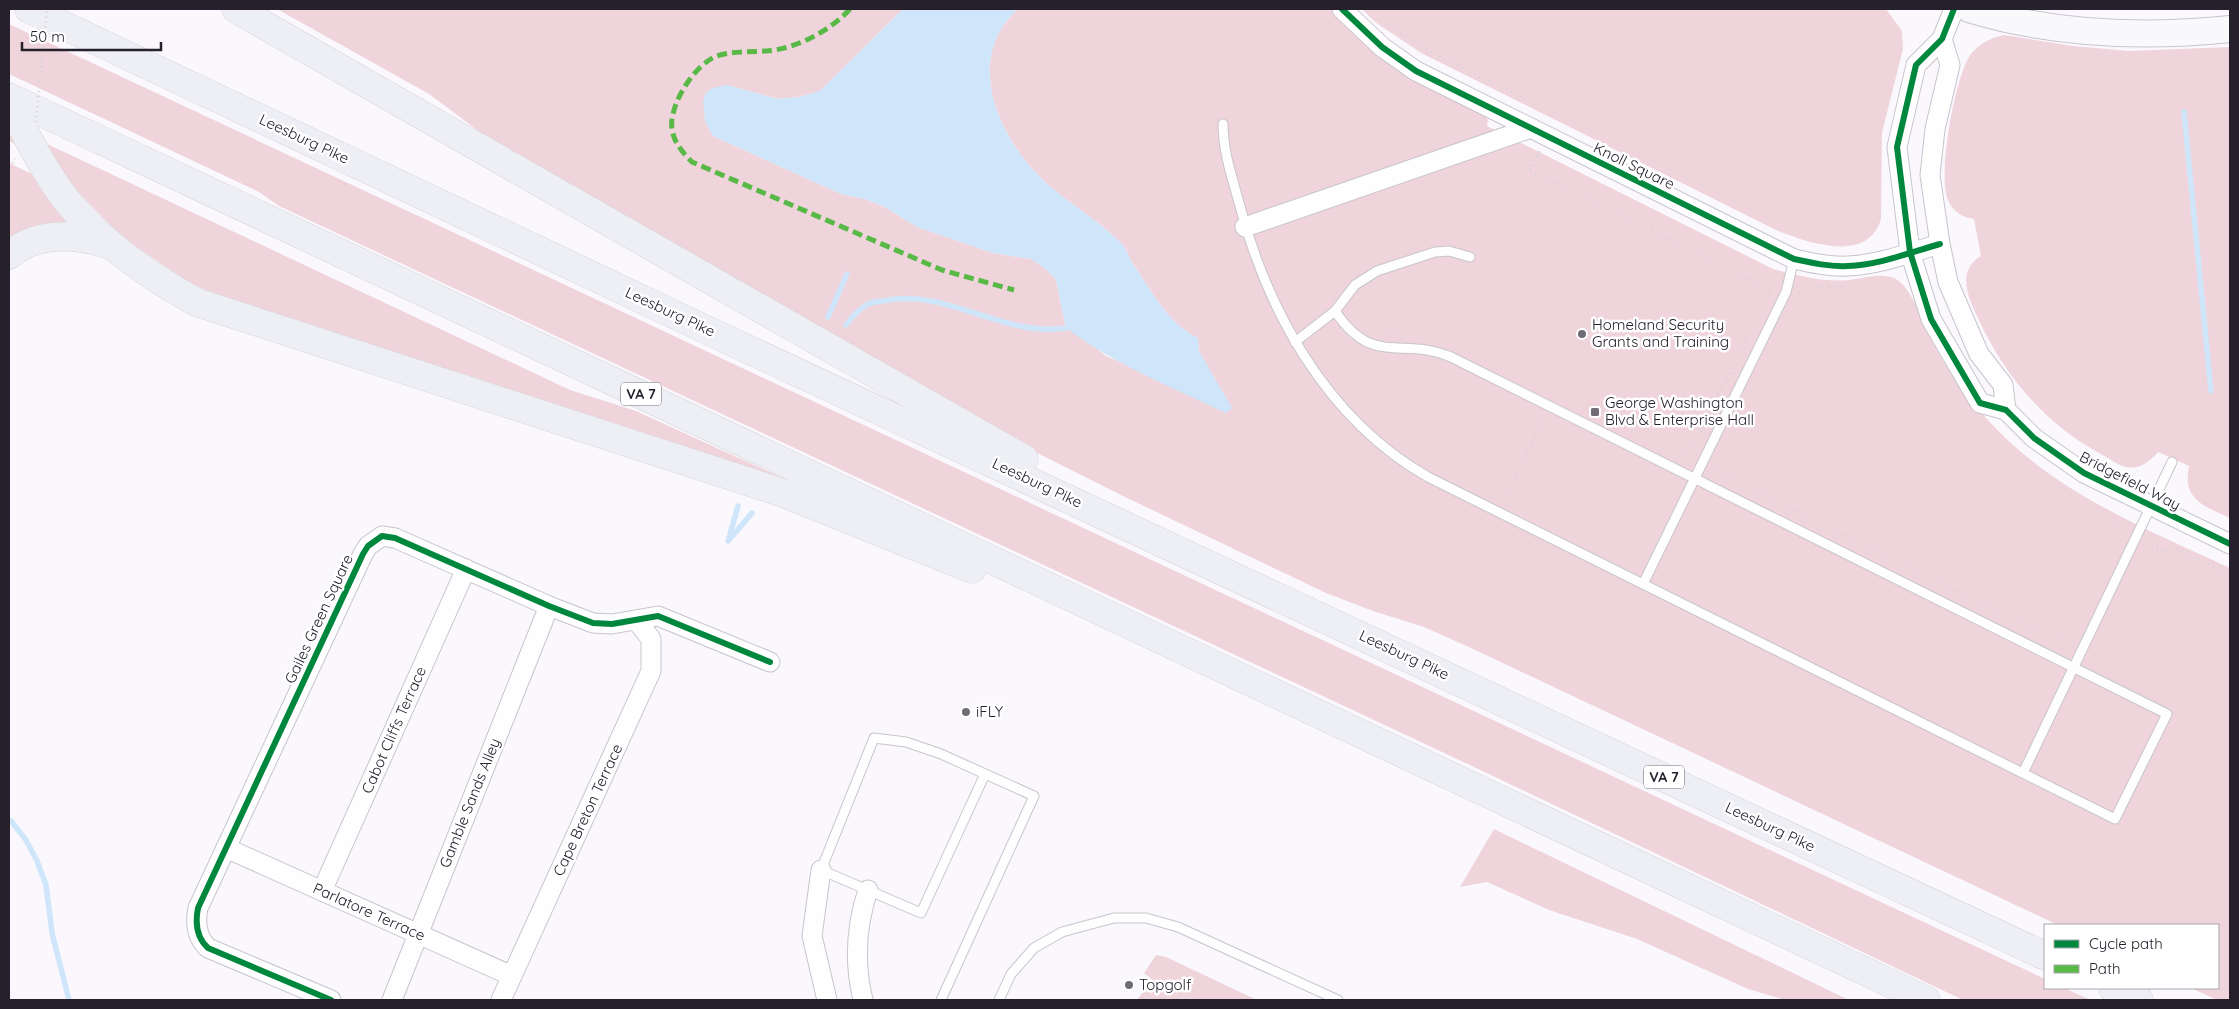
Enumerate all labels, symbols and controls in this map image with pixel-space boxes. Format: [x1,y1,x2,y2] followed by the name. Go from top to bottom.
[22,20,161,52] scale bar
[30,27,65,46] text: 50 m
[256,109,352,168] street label: Leesburg Pike
[1591,138,1678,193] street label: Knoll Square
[622,282,718,341] street label: Leesburg Pike
[1592,315,1729,351] place label: Homeland Security Grants and Training
[1576,328,1588,340] marker: Homeland Security Grants and Training
[621,382,661,406] road number: VA 7
[1605,393,1754,429] place label: George Washington Blvd & Enterprise Hall
[1589,406,1601,418] marker: George Washington Blvd & Enterprise Hall
[2077,447,2184,514] street label: Bridgefield Way
[989,453,1085,512] street label: Leesburg Pike
[280,551,357,686] street label: Gailes Green Square
[1356,625,1452,684] street label: Leesburg Pike
[357,663,430,796] street label: Cabot Cliffs Terrace
[976,702,1004,721] place label: iFLY
[960,706,972,718] marker: iFLY
[435,735,504,870] street label: Gamble Sands Alley
[549,741,626,879] street label: Cape Breton Terrace
[1644,766,1684,789] road number: VA 7
[1722,797,1818,856] street label: Leesburg Pike
[310,878,428,945] street label: Parlatore Terrace
[2044,924,2219,989] legend
[2089,934,2163,953] text: Cycle path
[2089,959,2121,978] text: Path
[1139,975,1192,994] place label: Topgolf
[1123,979,1135,991] marker: Topgolf

